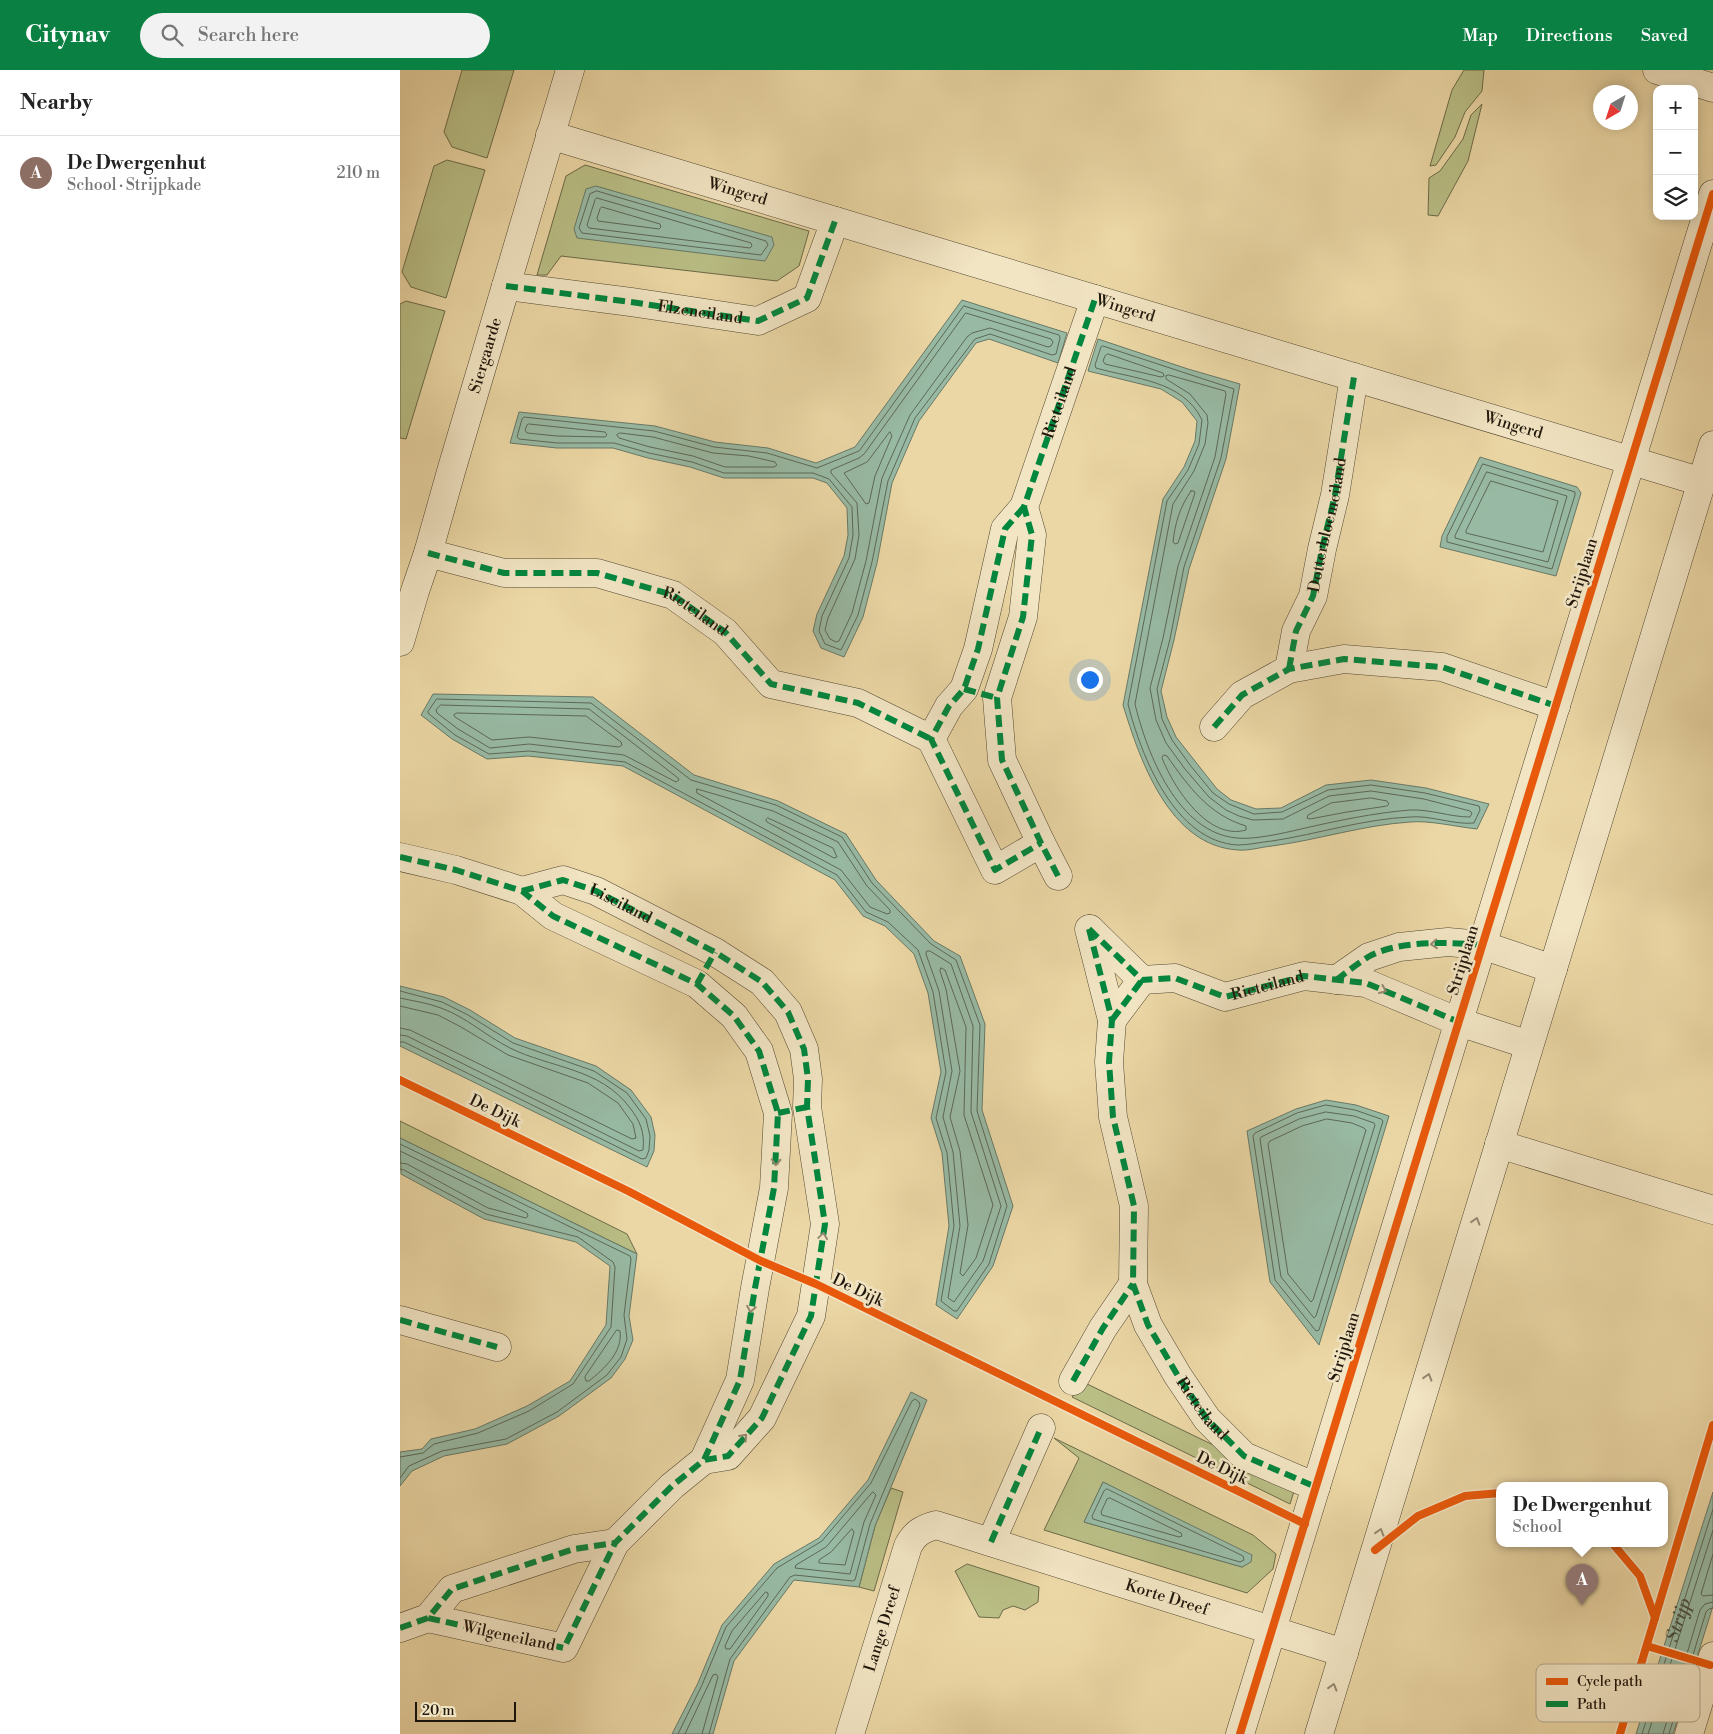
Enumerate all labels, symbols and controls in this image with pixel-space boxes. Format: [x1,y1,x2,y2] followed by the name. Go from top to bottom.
[140,13,490,58] search box
[25,20,110,50] text: Citynav
[158,21,186,49] icon: search
[198,23,299,47] text: Search here
[1462,24,1498,47] text: Map
[1526,24,1613,47] text: Directions
[1641,24,1688,47] text: Saved
[1593,85,1638,130] north arrow
[1653,85,1698,220] map controls
[1653,85,1698,130] button: +
[20,90,93,116] text: Nearby
[1653,130,1698,175] button: −
[67,151,206,175] text: De Dwergenhut
[30,163,42,183] text: A
[336,163,380,183] text: 210 m
[705,173,770,210] street label: Wingerd
[67,175,201,195] text: School · Strijpkade
[1653,175,1698,220] button: layers
[1092,290,1157,327] street label: Wingerd
[656,296,744,329] street label: Elzeneiland
[465,315,506,396] street label: Siergaarde
[1038,364,1081,441] street label: Rieteiland
[1480,407,1545,443] street label: Wingerd
[1304,456,1351,594] street label: Dotterbloemeiland
[1562,535,1602,610] street label: Strijplaan
[660,583,732,641] street label: Rieteiland
[1077,667,1103,693] your location
[587,880,655,928] street label: Liseiland
[1443,922,1483,997] street label: Strijplaan
[1429,938,1437,949] one-way arrow
[1229,966,1306,1005] street label: Rieteiland
[1378,984,1387,995] one-way arrow
[466,1090,526,1133] street label: De Dijk
[770,1158,781,1166] one-way arrow
[1470,1218,1480,1226] one-way arrow
[818,1232,828,1241] one-way arrow
[829,1269,889,1312] street label: De Dijk
[747,1305,757,1313] one-way arrow
[1324,1309,1364,1384] street label: Strijplaan
[1171,1373,1233,1445] street label: Rieteiland
[1422,1373,1432,1381] one-way arrow
[738,1434,747,1443] one-way arrow
[1193,1447,1253,1490] street label: De Dijk
[1496,1482,1668,1547] popup
[1513,1493,1651,1517] text: De Dwergenhut
[1513,1517,1562,1537] text: School
[1375,1528,1385,1537] one-way arrow
[1566,1564,1598,1605] pin: A
[1123,1575,1212,1620] street label: Korte Dreef
[860,1582,905,1674] street label: Lange Dreef
[1660,1595,1696,1645] water label: Strijp
[460,1616,557,1656] street label: Wilgeneiland
[1536,1664,1700,1722] legend
[1577,1673,1643,1691] text: Cycle path
[1327,1684,1337,1692] one-way arrow
[1577,1696,1607,1714] text: Path
[415,1699,516,1722] scale bar
[422,1702,454,1720] text: 20 m

